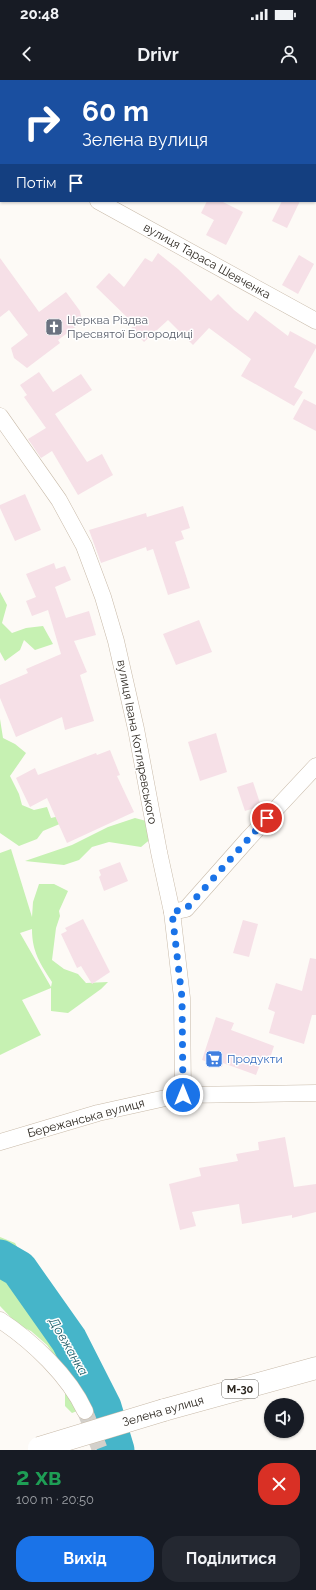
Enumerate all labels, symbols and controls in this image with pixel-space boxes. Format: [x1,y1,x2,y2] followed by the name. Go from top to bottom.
[20,5,59,23] text: 20:48
[16,43,38,65] icon: back
[278,43,300,65] icon: person
[137,44,179,65] text: Drivr
[82,95,149,128] text: 60 m
[16,96,68,148] icon: right
[82,129,208,150] text: Зелена вулиця
[65,172,87,194] icon: arrive
[16,174,57,192] text: Потім
[141,220,273,302] street label: вулиця Тараса Шевченка
[67,313,193,341] place label: Церква Різдва Пресвятої Богородиці
[44,317,64,337] church icon: Церква Різдва Пресвятої Богородиці
[114,659,160,825] street label: вулиця Івана Котляревського
[250,801,284,835] pin
[256,807,278,829] icon: arrive
[204,1049,224,1069] supermarket icon: Продукти
[227,1052,283,1066] place label: Продукти
[162,1074,204,1116] position arrow
[26,1096,146,1140] street label: Бережанська вулиця
[45,1314,91,1378] water label: Довжанка
[222,1380,258,1398] road number: М-30
[121,1393,205,1429] street label: Зелена вулиця
[264,1398,304,1438] map controls
[264,1398,304,1438] button: sound
[16,1462,62,1491] text: 2 хв
[258,1463,300,1505] button: close
[16,1492,94,1507] text: 100 m · 20:50
[16,1536,154,1582] button: Вихід
[162,1536,300,1582] button: Поділитися

